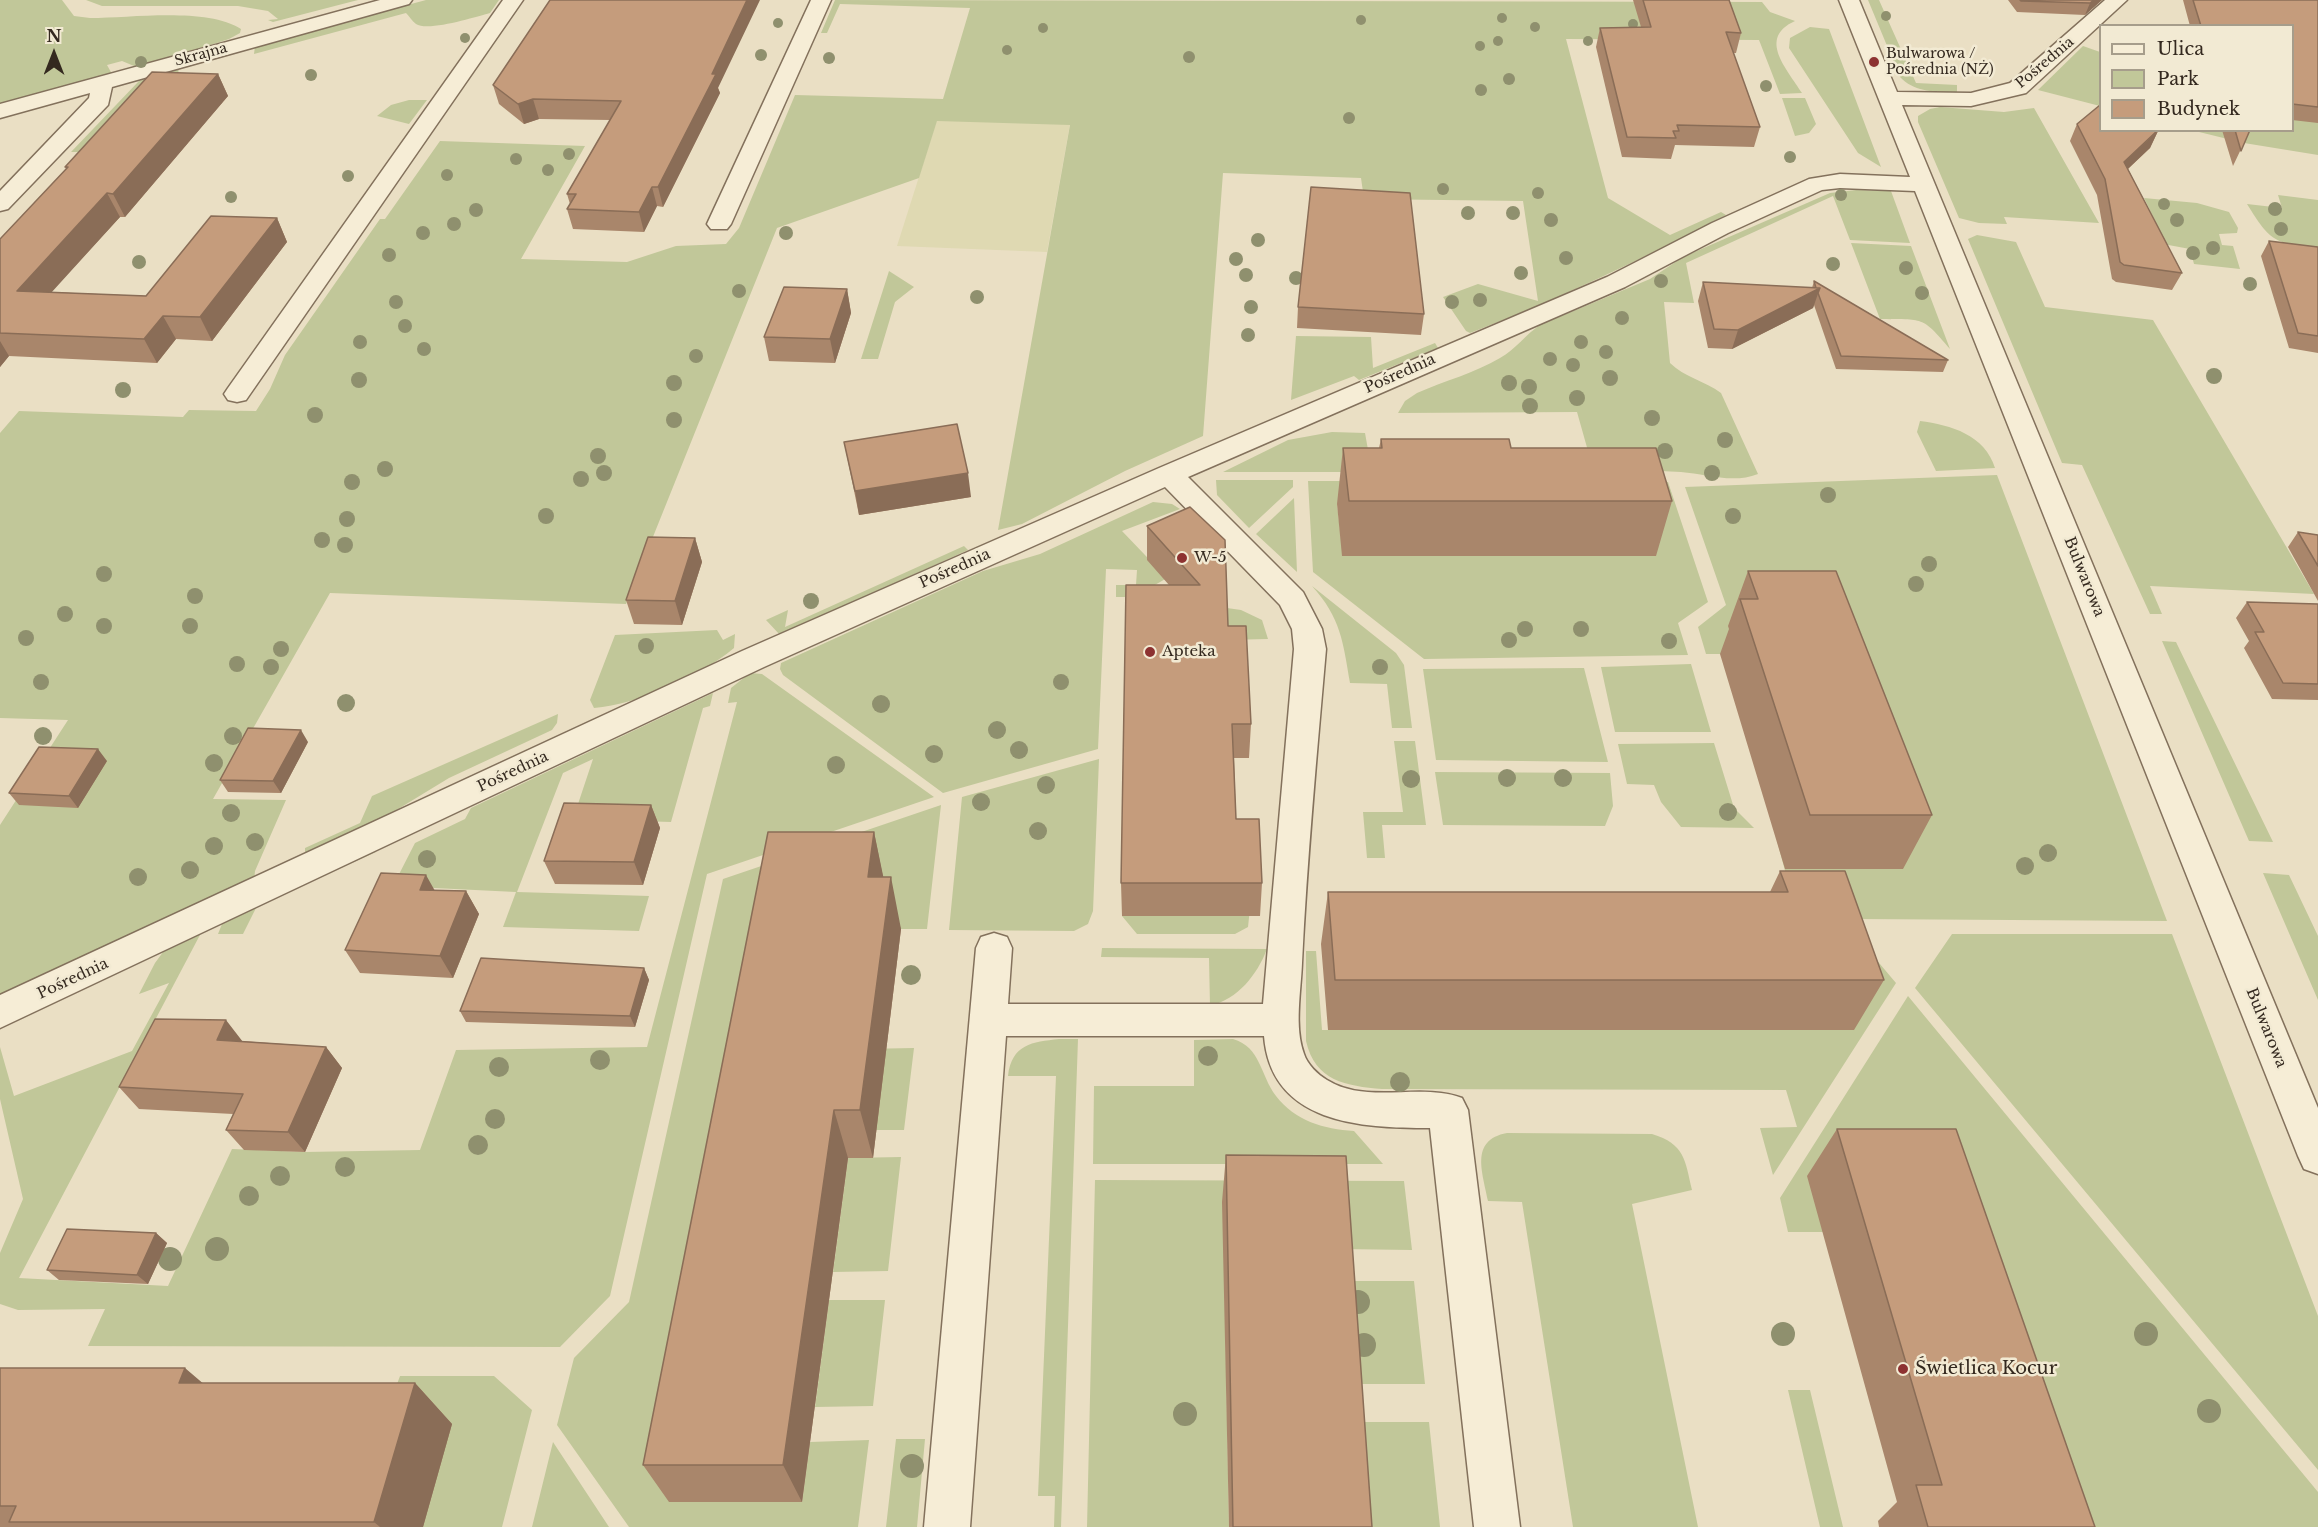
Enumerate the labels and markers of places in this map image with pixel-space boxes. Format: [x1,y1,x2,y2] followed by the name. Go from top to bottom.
[1886,46,1994,78] place label: Bulwarowa / Pośrednia (NŻ)
[1867,55,1881,69] marker: Bulwarowa / Pośrednia (NŻ)
[1194,549,1226,567] place label: W-5
[1175,551,1189,565] marker: W-5
[1162,643,1216,661] place label: Apteka
[1143,645,1157,659] marker: Apteka
[1915,1358,2057,1380] place label: Świetlica Kocur
[1896,1362,1910,1376] marker: Świetlica Kocur

